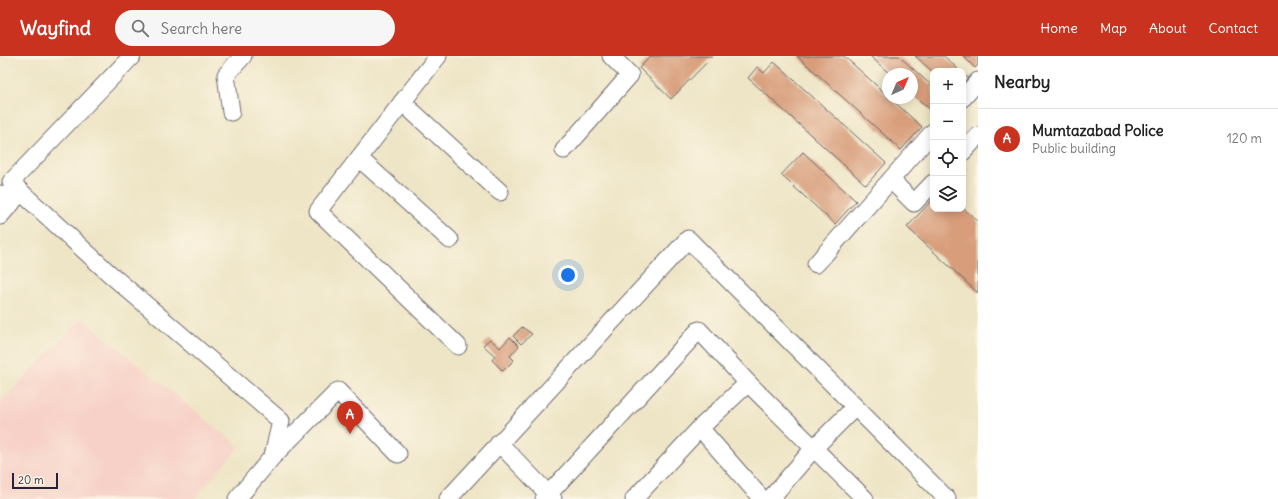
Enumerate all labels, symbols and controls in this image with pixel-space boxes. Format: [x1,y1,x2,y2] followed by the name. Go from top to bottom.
[115,10,395,46] search box
[20,16,91,40] text: Wayfind
[129,17,151,39] icon: search
[161,19,242,38] text: Search here
[1040,19,1078,37] text: Home
[1100,19,1127,37] text: Map
[1149,19,1187,37] text: About
[1209,19,1258,37] text: Contact
[882,68,918,104] north arrow
[930,68,966,212] map controls
[930,68,966,104] button: +
[994,71,1050,93] text: Nearby
[930,104,966,140] button: −
[1032,121,1164,140] text: Mumtazabad Police
[1003,130,1011,147] text: A
[1227,130,1262,147] text: 120 m
[930,140,966,176] button: locate
[1032,140,1116,157] text: Public building
[930,176,966,212] button: layers
[558,265,578,285] your location
[337,401,363,434] pin: A
[12,471,58,490] scale bar
[18,473,44,487] text: 20 m

